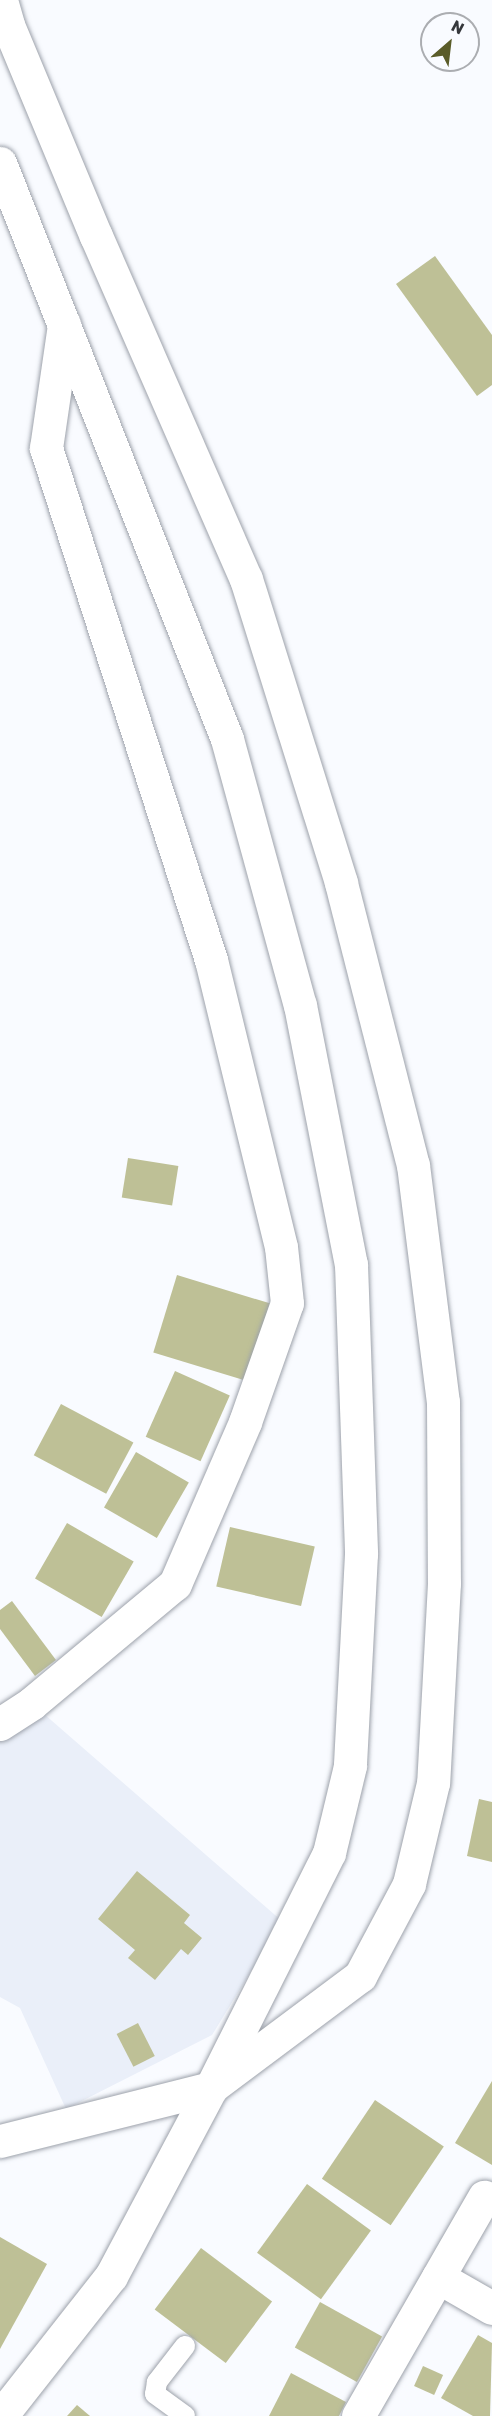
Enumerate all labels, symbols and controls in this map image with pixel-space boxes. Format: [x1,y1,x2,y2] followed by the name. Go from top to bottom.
[420,12,480,72] north arrow
[448,16,467,39] text: N

